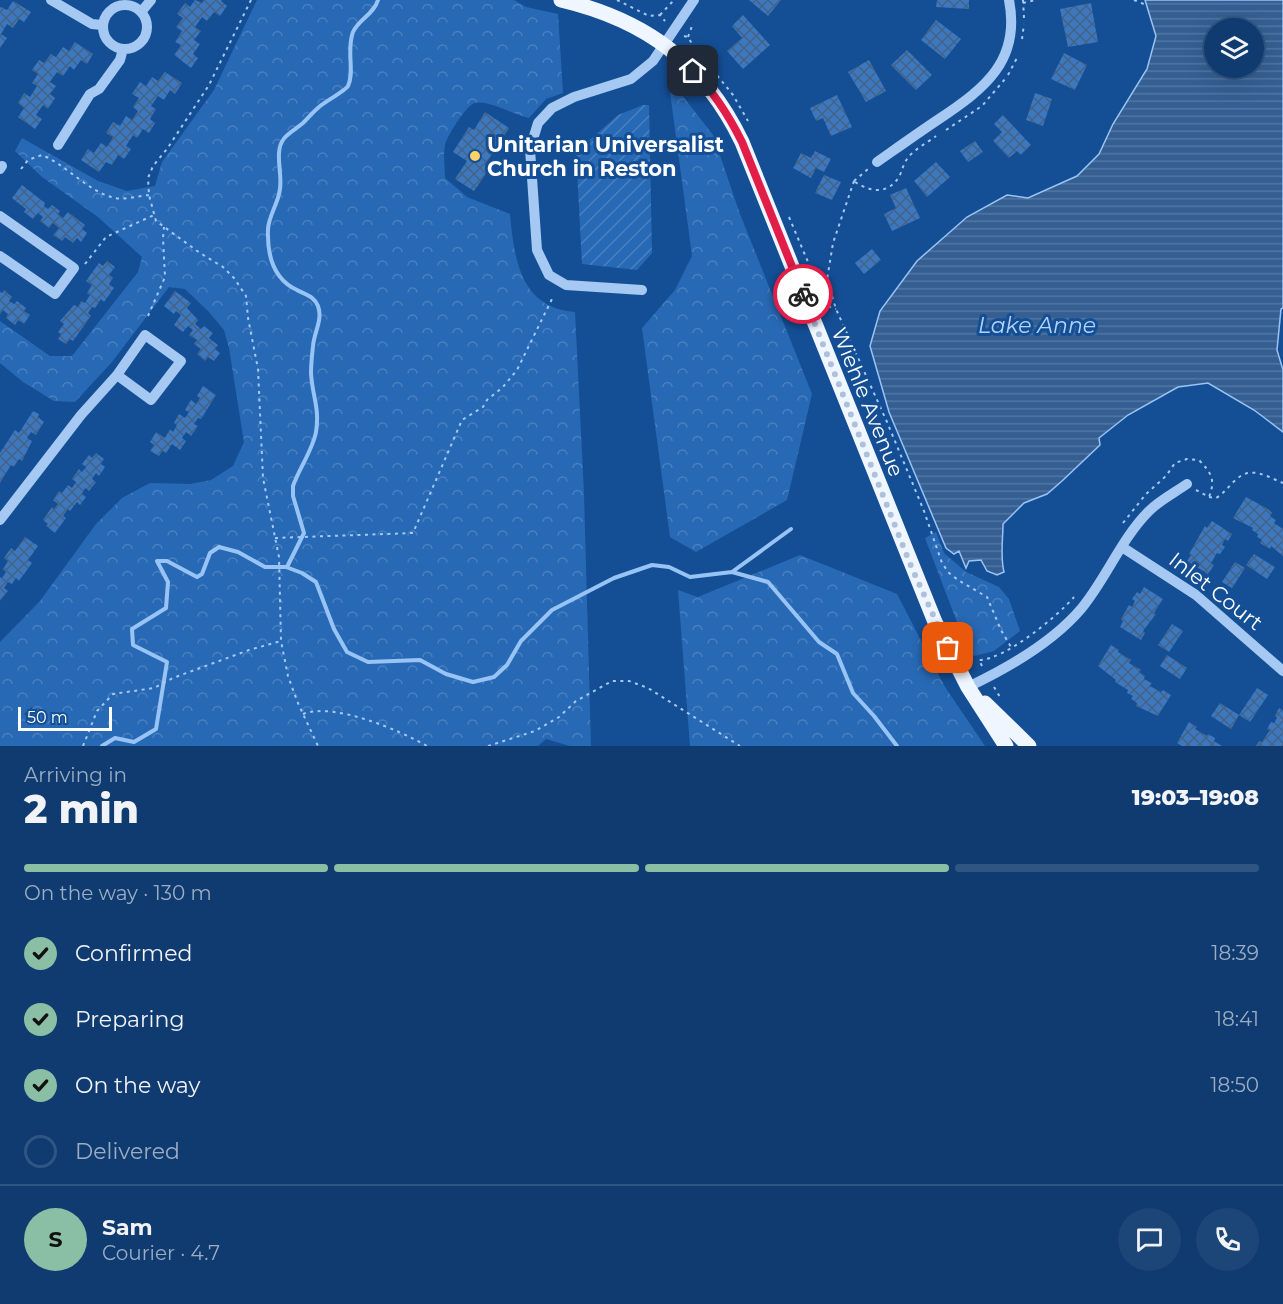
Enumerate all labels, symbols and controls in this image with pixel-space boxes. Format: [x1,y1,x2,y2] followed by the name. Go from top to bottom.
[1204,18,1264,78] map controls
[1204,18,1264,78] button: layers
[667,45,718,96] pin
[676,54,709,87] icon: home
[487,132,724,181] place label: Unitarian Universalist Church in Reston
[468,149,482,163] marker: Unitarian Universalist Church in Reston
[773,264,833,324] courier
[787,278,820,311] icon: bike
[978,312,1096,339] water label: Lake Anne
[827,324,909,480] street label: Wiehle Avenue
[1164,547,1268,635] street label: Inlet Court
[922,622,973,673] pin
[931,631,964,664] icon: bag
[18,704,112,732] scale bar
[27,708,68,727] text: 50 m
[24,763,127,787] text: Arriving in
[1132,784,1259,811] text: 19:03–19:08
[24,785,139,833] text: 2 min
[24,881,212,905] text: On the way · 130 m
[24,937,57,970] icon: check
[75,940,192,967] text: Confirmed
[1211,941,1259,965] text: 18:39
[24,1003,57,1036] icon: check
[75,1006,184,1033] text: Preparing
[1215,1007,1259,1031] text: 18:41
[24,1069,57,1102] icon: check
[75,1072,200,1099] text: On the way
[1210,1073,1259,1097] text: 18:50
[75,1138,180,1165] text: Delivered
[1118,1208,1181,1271] button: chat
[1196,1208,1259,1271] button: phone
[102,1214,153,1241] text: Sam
[48,1226,63,1253] text: S
[102,1241,220,1265] text: Courier · 4.7

